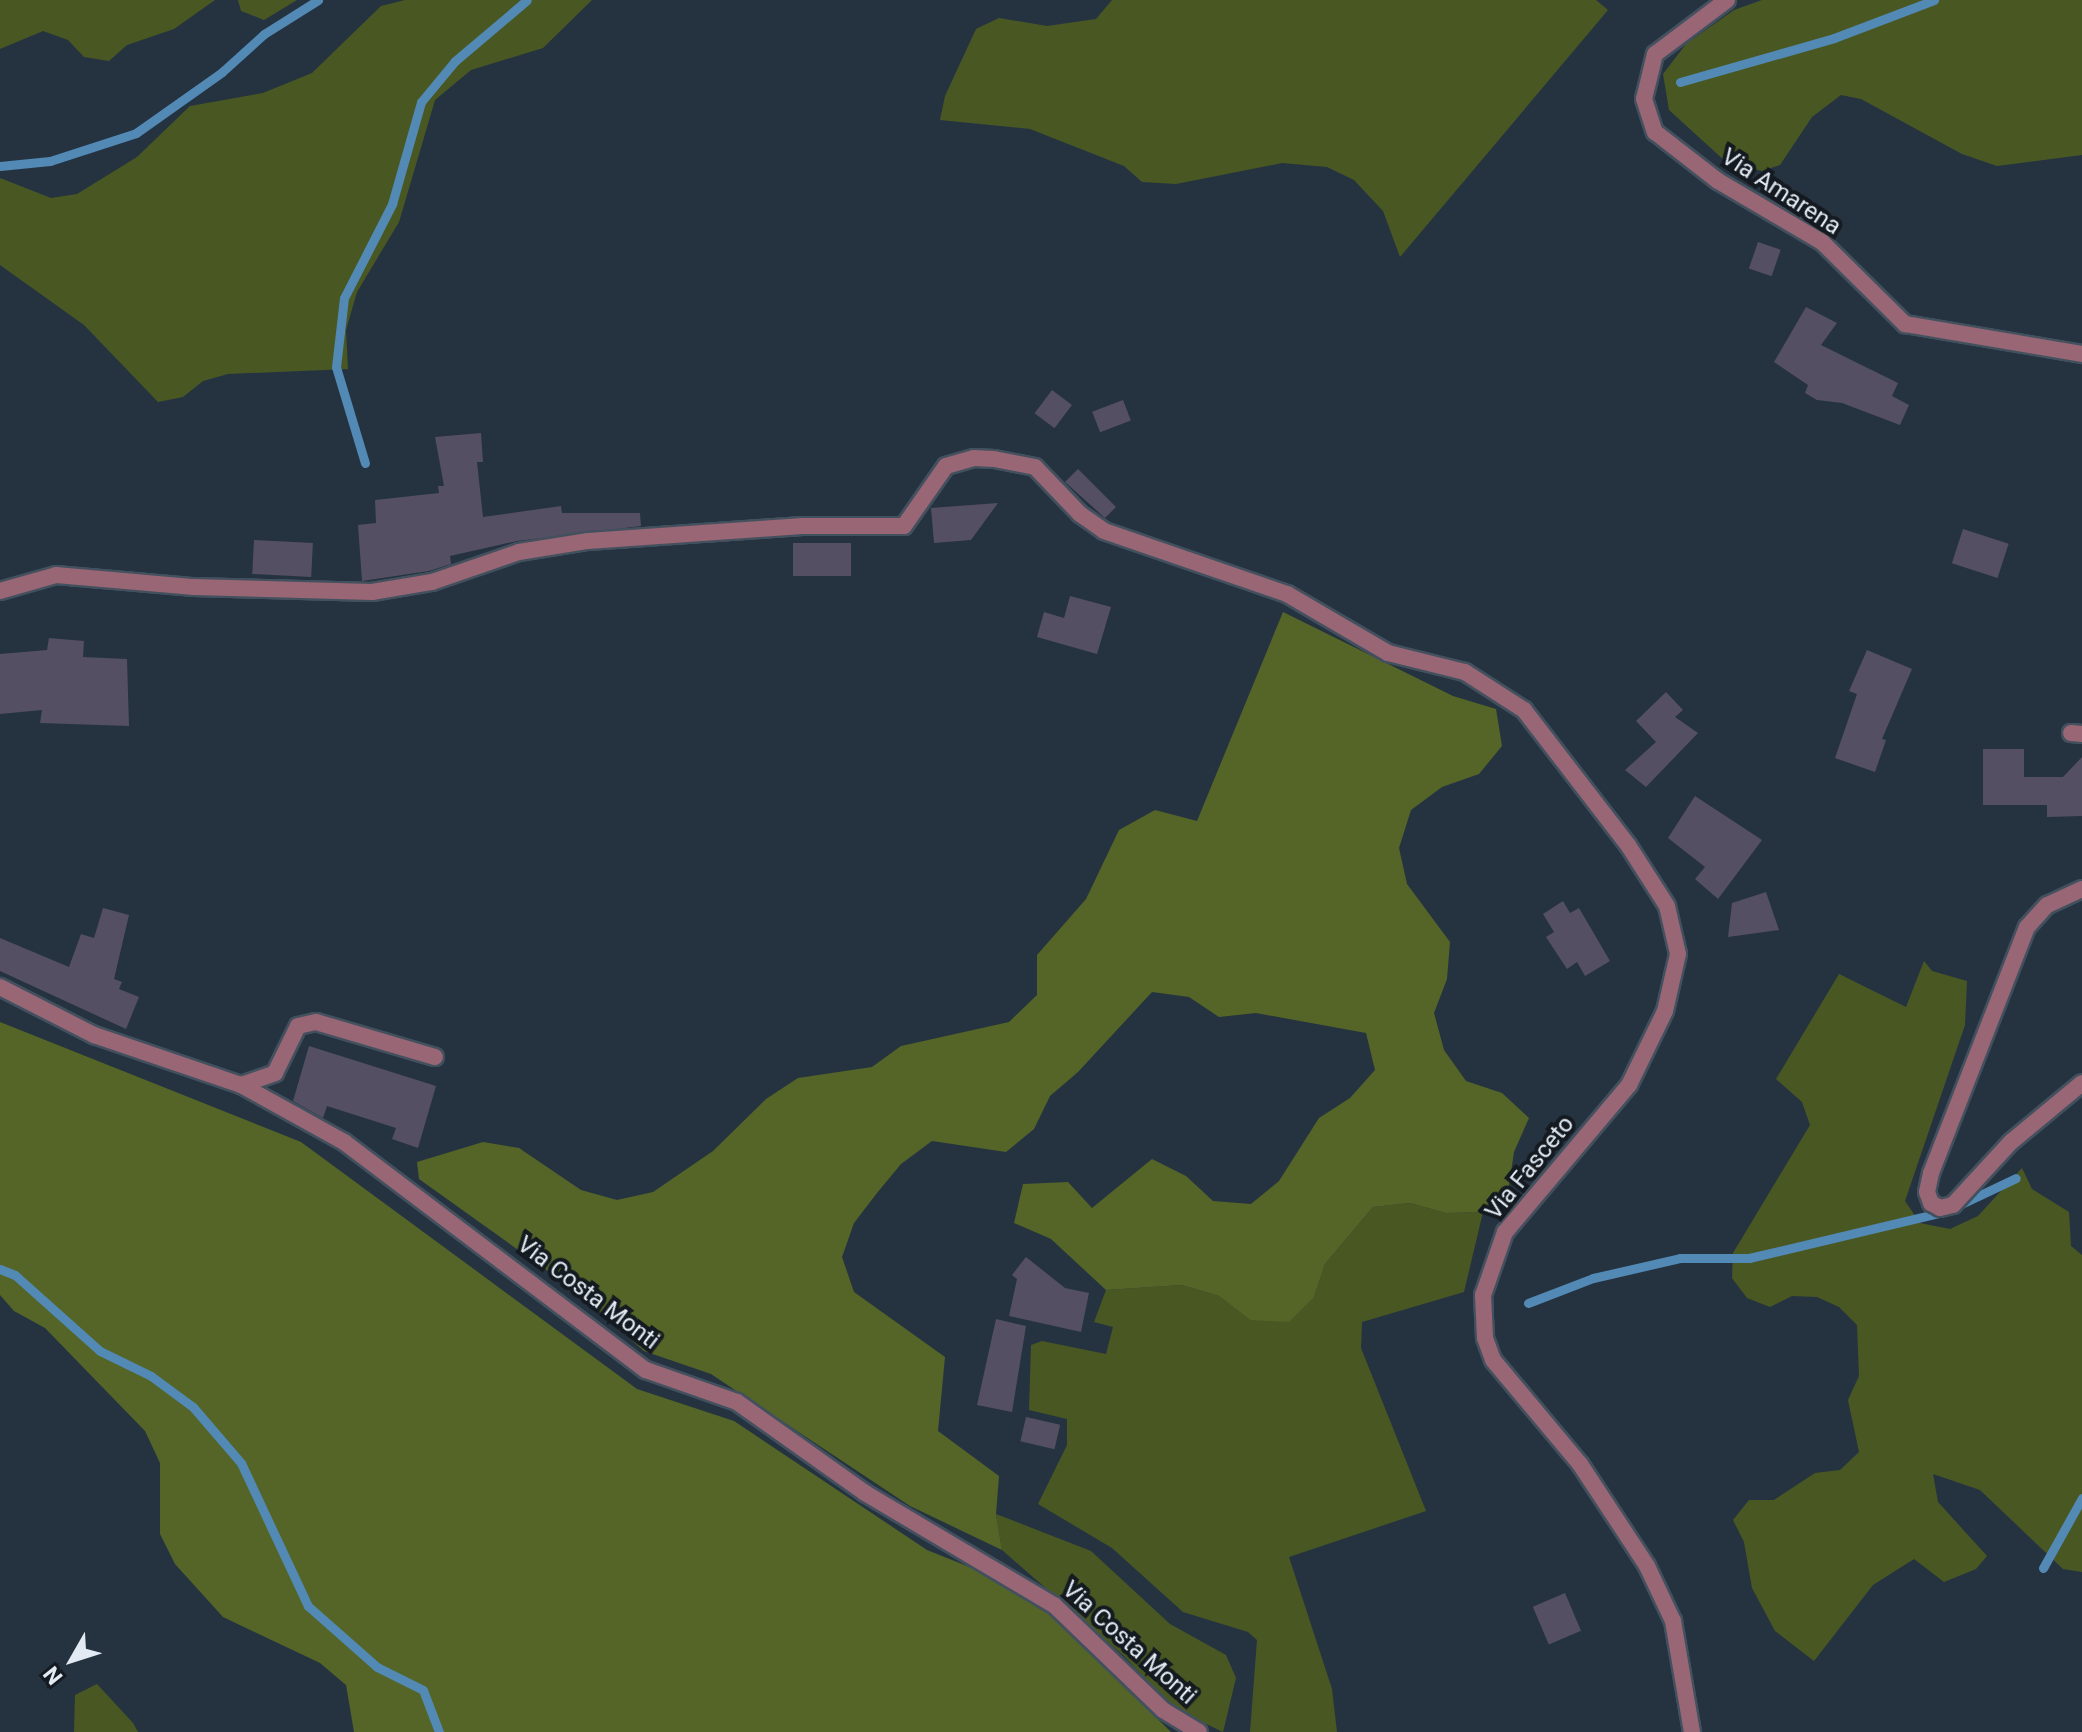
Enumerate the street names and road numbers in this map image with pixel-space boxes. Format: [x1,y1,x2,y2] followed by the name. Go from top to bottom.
[1716,143,1846,241] street label: Via Amarena
[1479,1110,1581,1226] street label: Via Fasceto
[511,1230,665,1356] street label: Via Costa Monti
[1056,1575,1202,1711] street label: Via Costa Monti

